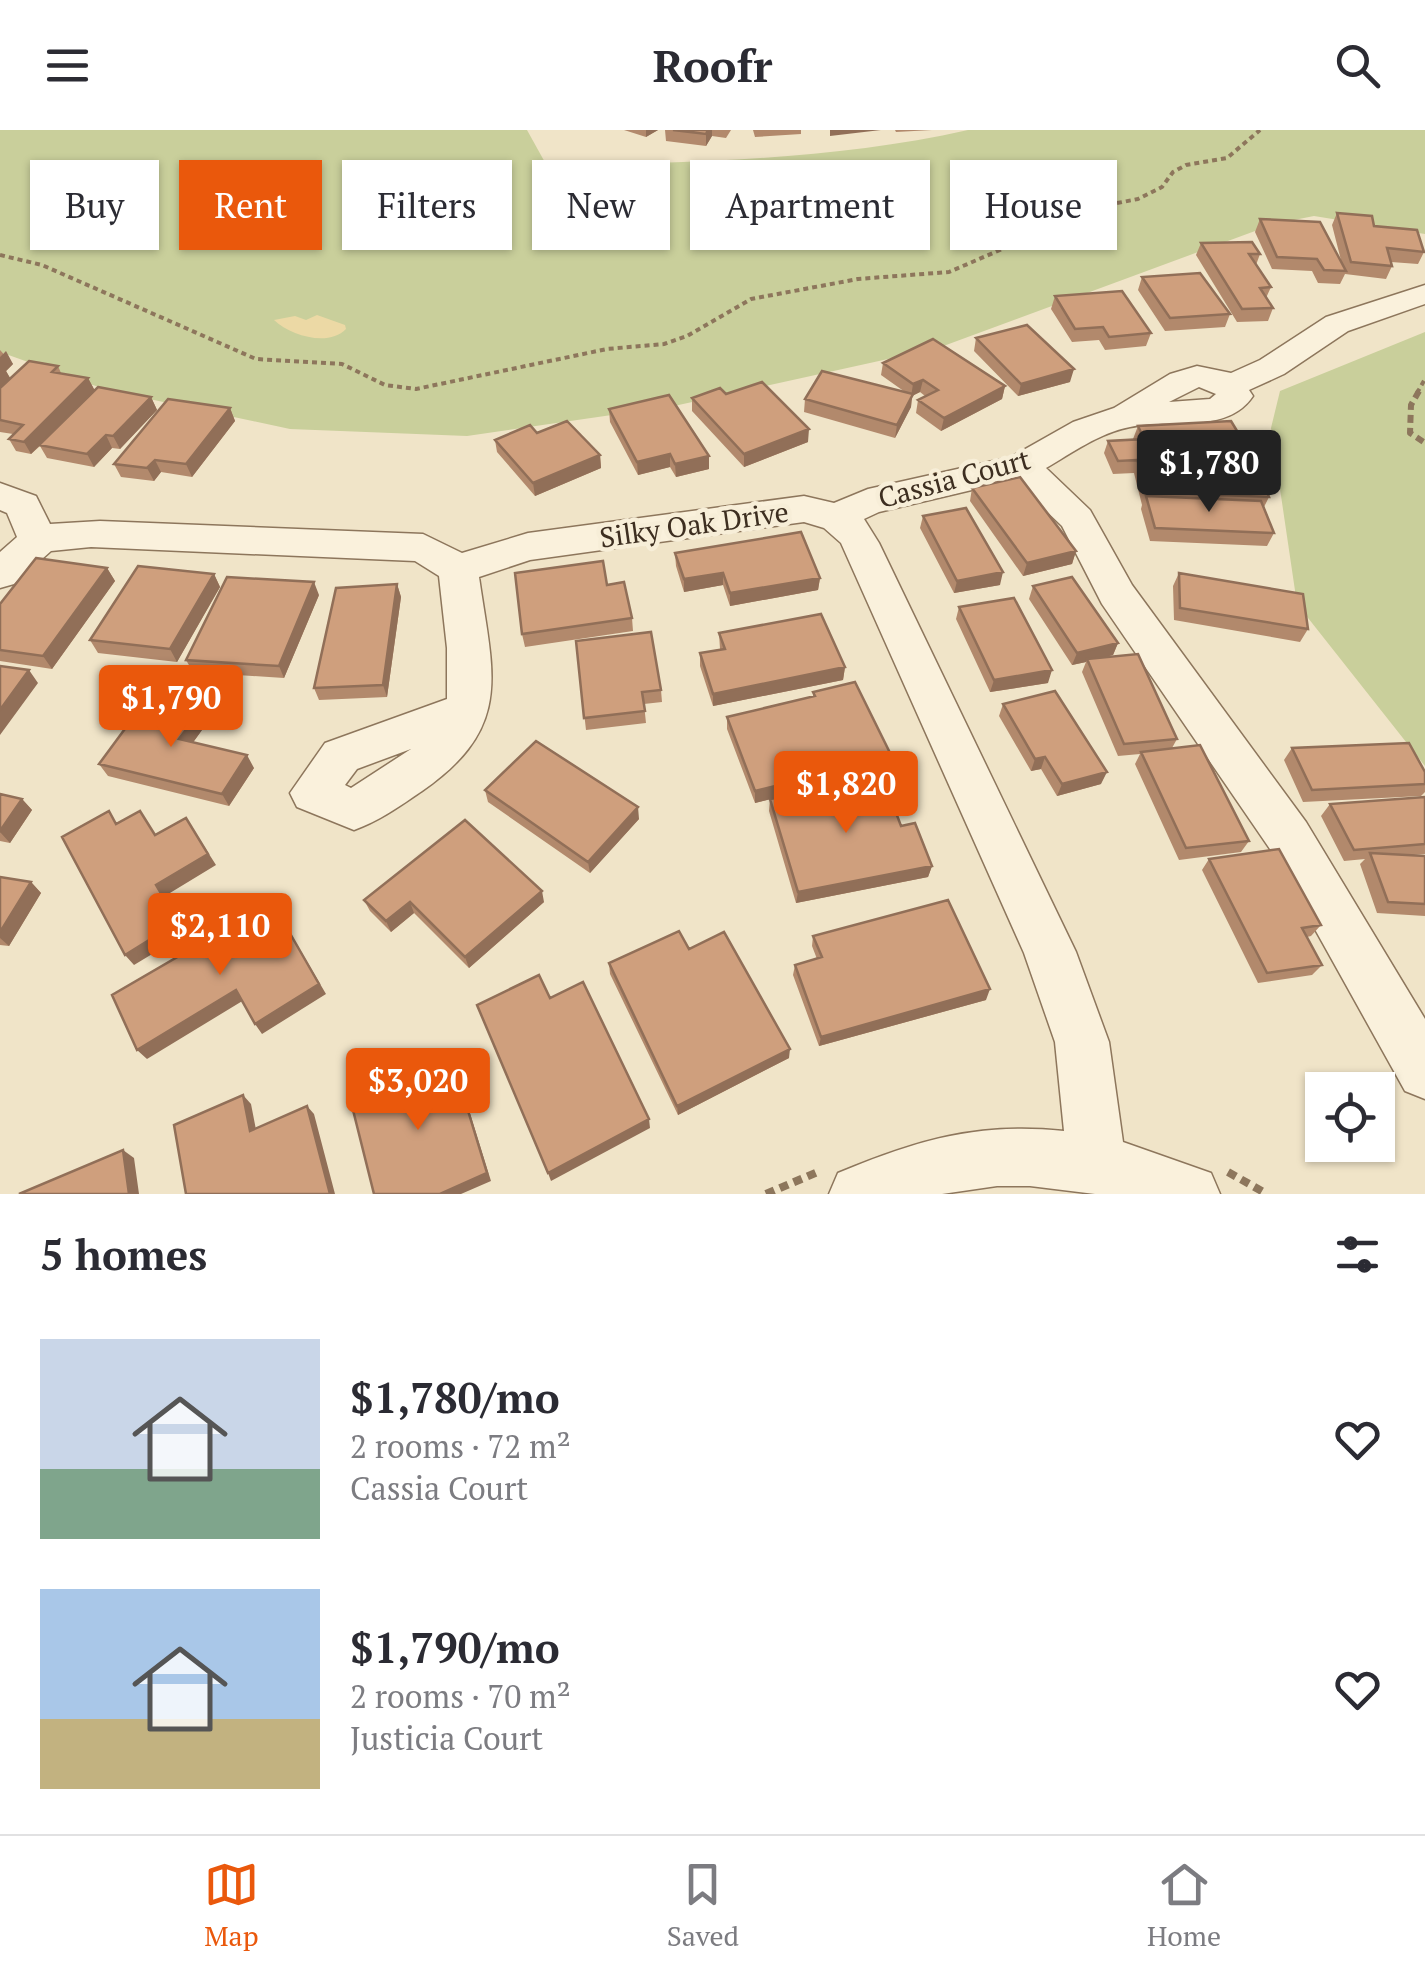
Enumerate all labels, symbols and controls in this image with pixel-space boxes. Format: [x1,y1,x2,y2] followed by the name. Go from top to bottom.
[653,35,772,95] text: Roofr
[40,38,95,93] icon: menu
[1330,38,1385,93] icon: search
[30,160,159,250] chip: Buy
[179,160,322,250] chip: Rent
[342,160,512,250] chip: Filters
[532,160,670,250] chip: New
[690,160,930,250] chip: Apartment
[950,160,1117,250] chip: House
[1128,430,1290,515] pin: $1,780
[874,440,1035,516] street label: Cassia Court
[1159,441,1259,483] text: $1,780
[597,492,791,556] street label: Silky Oak Drive
[90,665,252,750] pin: $1,790
[121,676,221,718] text: $1,790
[765,751,927,836] pin: $1,820
[796,762,896,804] text: $1,820
[139,893,301,978] pin: $2,110
[170,904,270,946] text: $2,110
[337,1048,499,1133] pin: $3,020
[368,1059,468,1101] text: $3,020
[1305,1072,1395,1162] map controls
[1305,1072,1395,1162] button: locate
[40,1226,207,1282] text: 5 homes
[1330,1227,1385,1282] icon: filters
[350,1369,560,1425] text: $1,780/mo
[120,1379,240,1499] icon: home
[1330,1412,1385,1467] icon: heart
[350,1425,571,1467] text: 2 rooms · 72 m²
[350,1467,528,1509] text: Cassia Court
[350,1619,560,1675] text: $1,790/mo
[120,1629,240,1749] icon: home
[1330,1662,1385,1717] icon: heart
[350,1675,571,1717] text: 2 rooms · 70 m²
[350,1717,543,1759] text: Justicia Court
[204,1857,259,1954] tab: Map
[667,1857,739,1954] tab: Saved
[1147,1857,1221,1954] tab: Home

